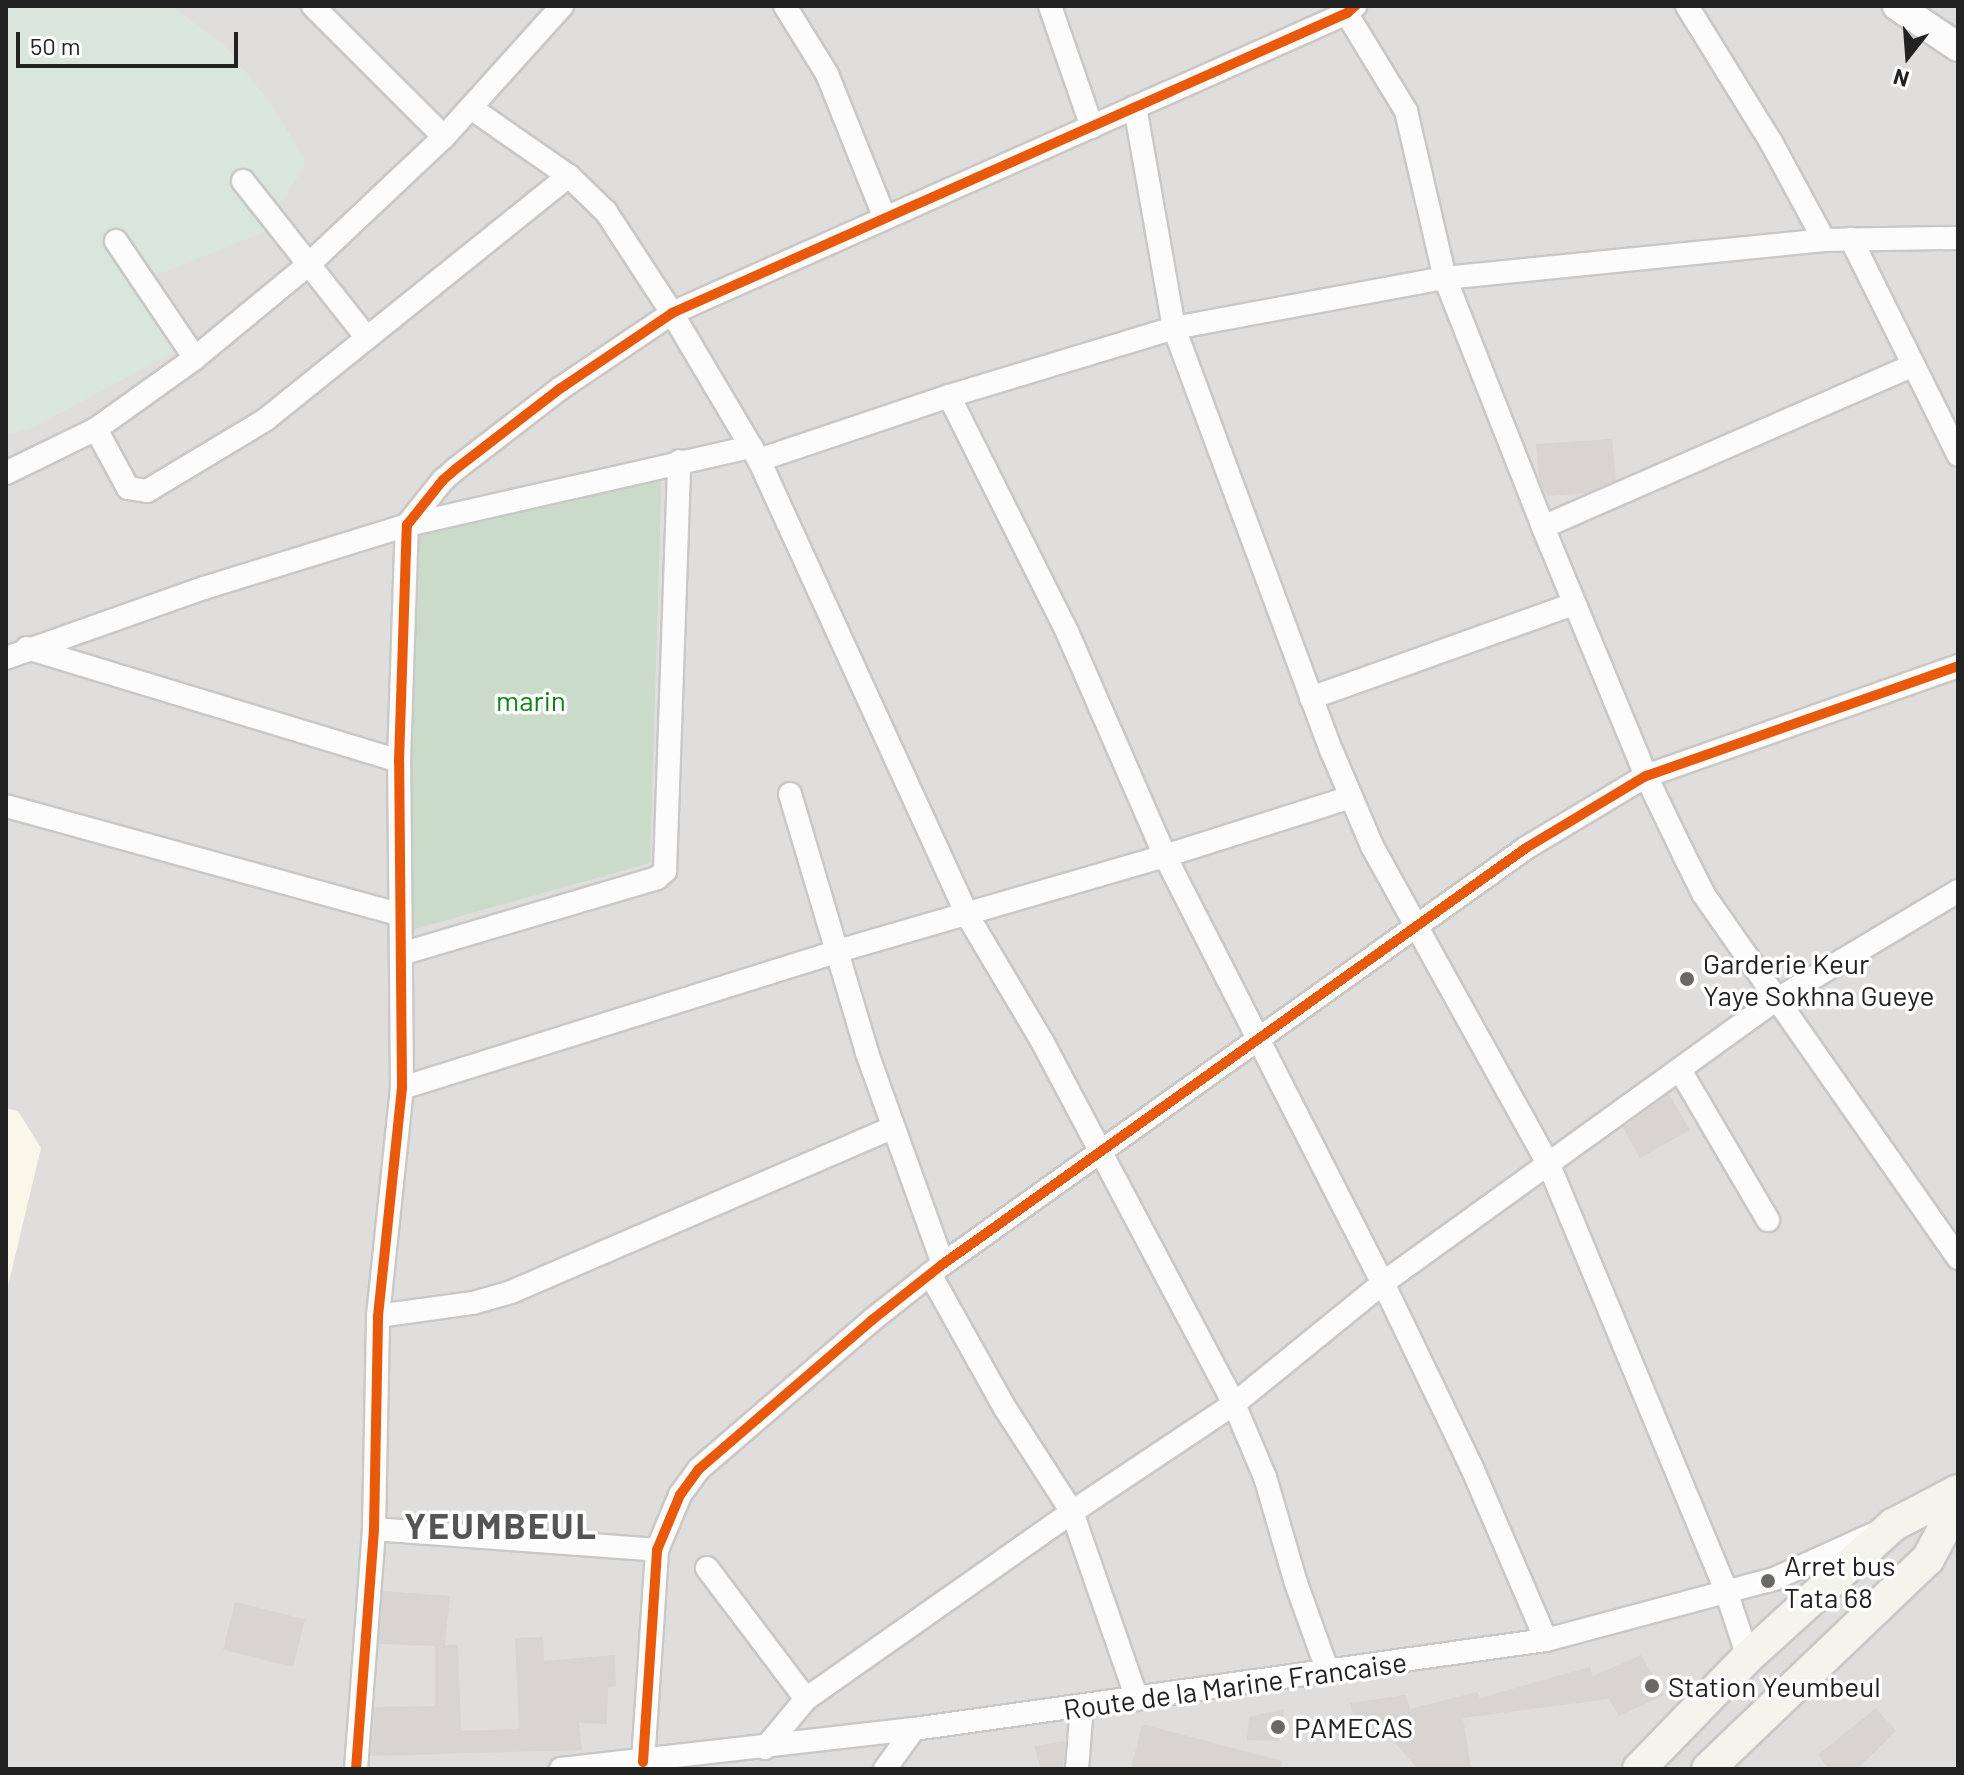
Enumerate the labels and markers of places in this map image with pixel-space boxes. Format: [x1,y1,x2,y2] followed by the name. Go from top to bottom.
[1703,946,1935,1012] place label: Garderie Keur Yaye Sokhna Gueye
[1678,970,1696,988] marker: Garderie Keur Yaye Sokhna Gueye
[1784,1548,1896,1614] place label: Arret bus Tata 68
[1759,1572,1777,1590] marker: Arret bus Tata 68
[1668,1669,1881,1703] place label: Station Yeumbeul
[1643,1677,1661,1695] marker: Station Yeumbeul
[1294,1710,1413,1744] place label: PAMECAS
[1269,1718,1287,1736] marker: PAMECAS

